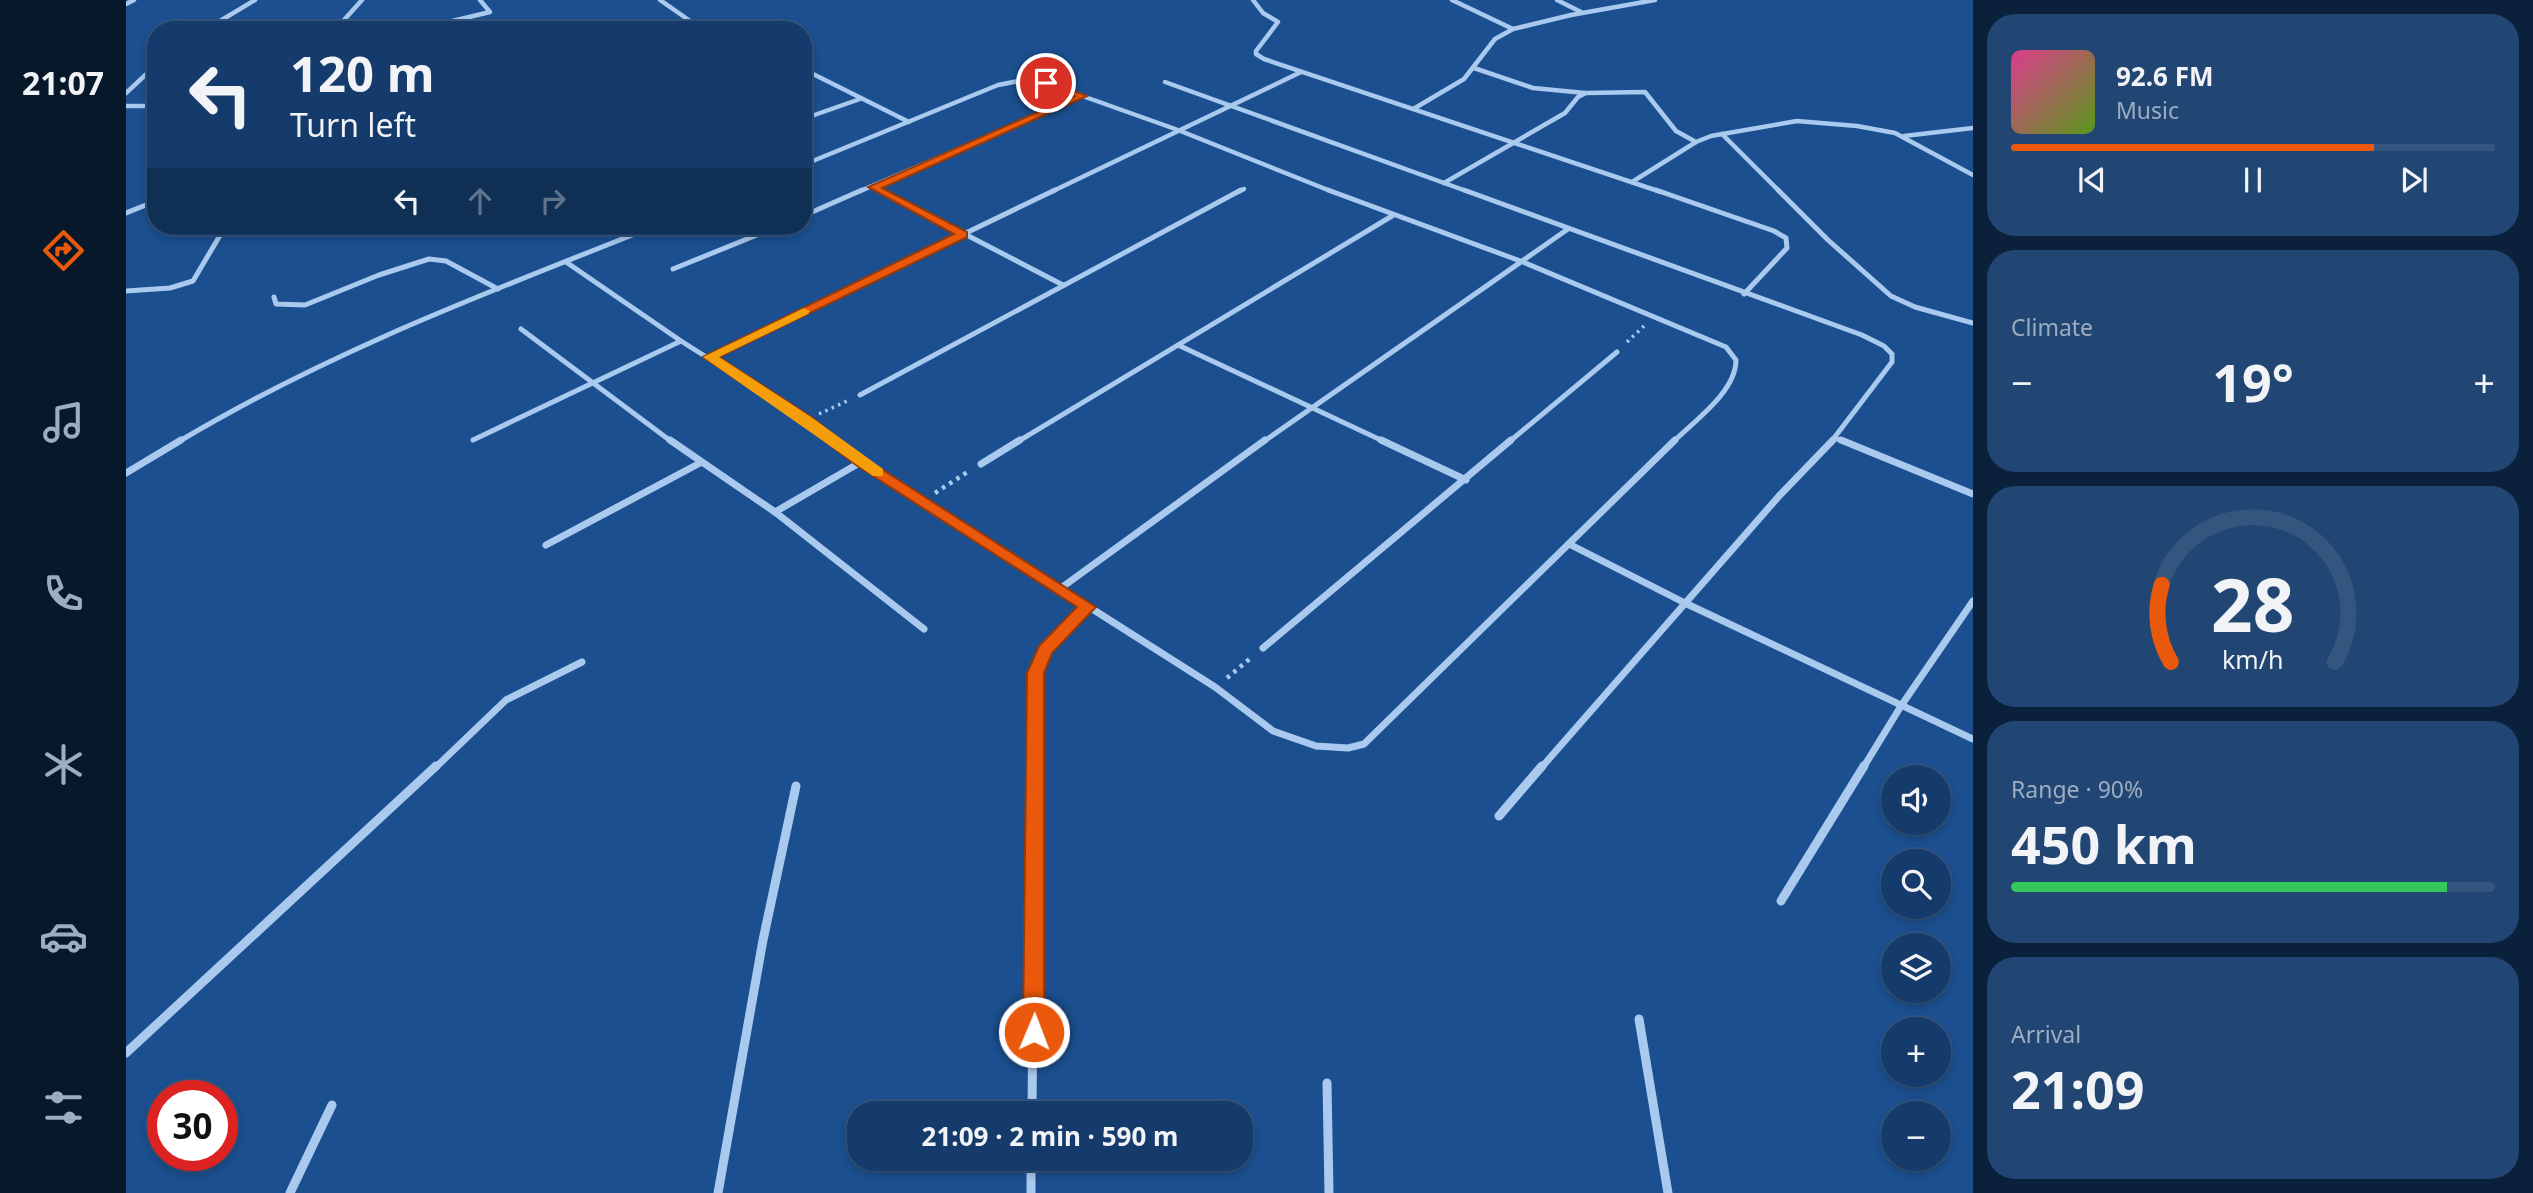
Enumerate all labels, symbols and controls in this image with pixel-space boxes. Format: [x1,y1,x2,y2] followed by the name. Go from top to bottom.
[290,40,435,106] text: 120 m
[175,49,266,140] icon: left
[1016,53,1076,113] pin
[2116,58,2213,94] text: 92.6 FM
[22,61,104,104] text: 21:07
[1027,64,1065,102] icon: arrive
[2116,94,2179,126] text: Music
[290,103,416,146] text: Turn left
[2073,161,2111,199] icon: previous
[2234,161,2272,199] icon: pause
[2395,161,2433,199] icon: next
[388,182,426,220] icon: left
[461,182,499,220] icon: ahead
[534,182,572,220] icon: right
[39,226,88,275] icon: directions
[2011,311,2093,343] text: Climate
[2212,346,2294,417] text: 19°
[2011,356,2033,408] text: −
[2473,356,2495,408] text: +
[39,398,88,447] icon: music
[2211,555,2295,654] text: 28
[39,569,88,618] icon: phone
[2222,642,2284,676] text: km/h
[39,740,88,789] icon: climate
[1881,765,1951,1171] map controls
[1881,765,1951,835] button: sound
[2011,773,2143,805] text: Range · 90%
[2011,808,2197,879] text: 450 km
[1881,849,1951,919] button: search
[39,912,88,961] icon: car
[1881,933,1951,1003] button: layers
[997,995,1071,1069] position arrow
[1881,1017,1951,1087] button: +
[2011,1018,2081,1050] text: Arrival
[2011,1053,2145,1124] text: 21:09
[147,1080,238,1171] speed limit sign: 30
[39,1083,88,1132] icon: filters
[1881,1101,1951,1171] button: −
[922,1118,1178,1154] text: 21:09 · 2 min · 590 m

